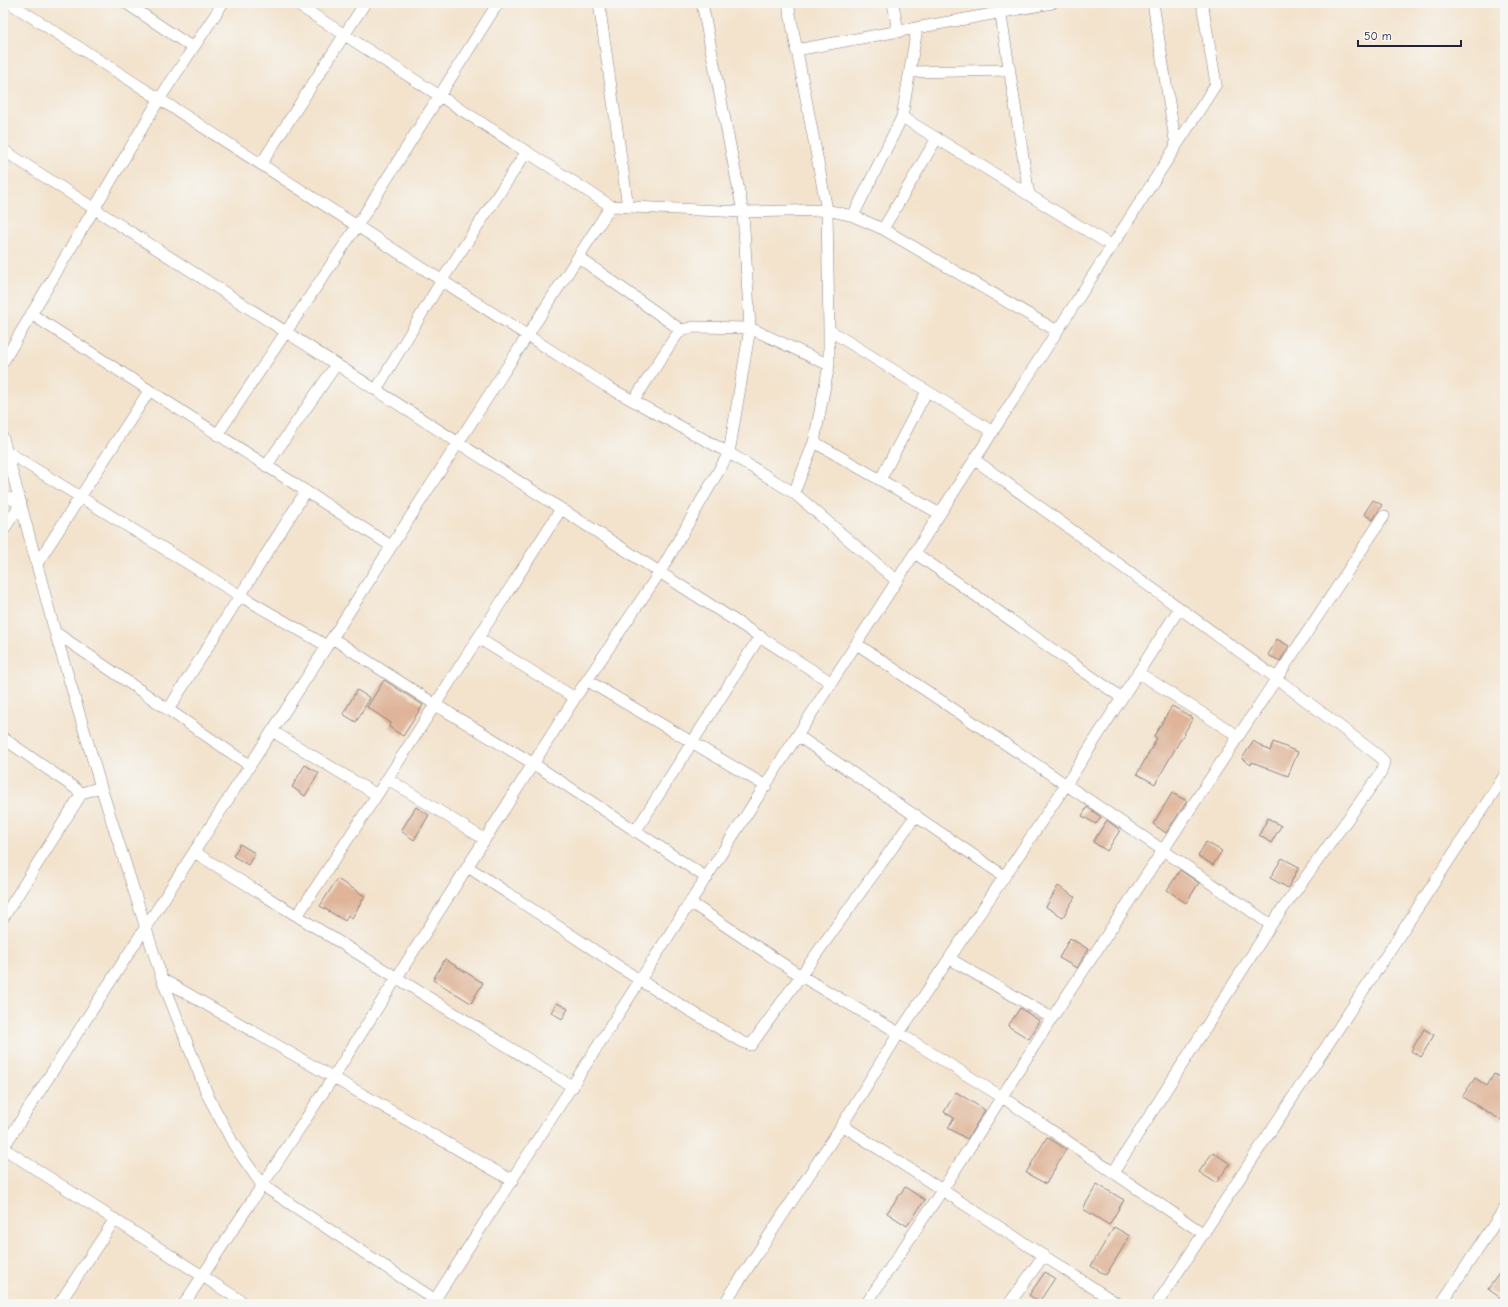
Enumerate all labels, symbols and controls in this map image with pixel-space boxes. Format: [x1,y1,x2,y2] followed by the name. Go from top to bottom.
[1358,22,1461,48] scale bar
[1364,29,1392,43] text: 50 m

